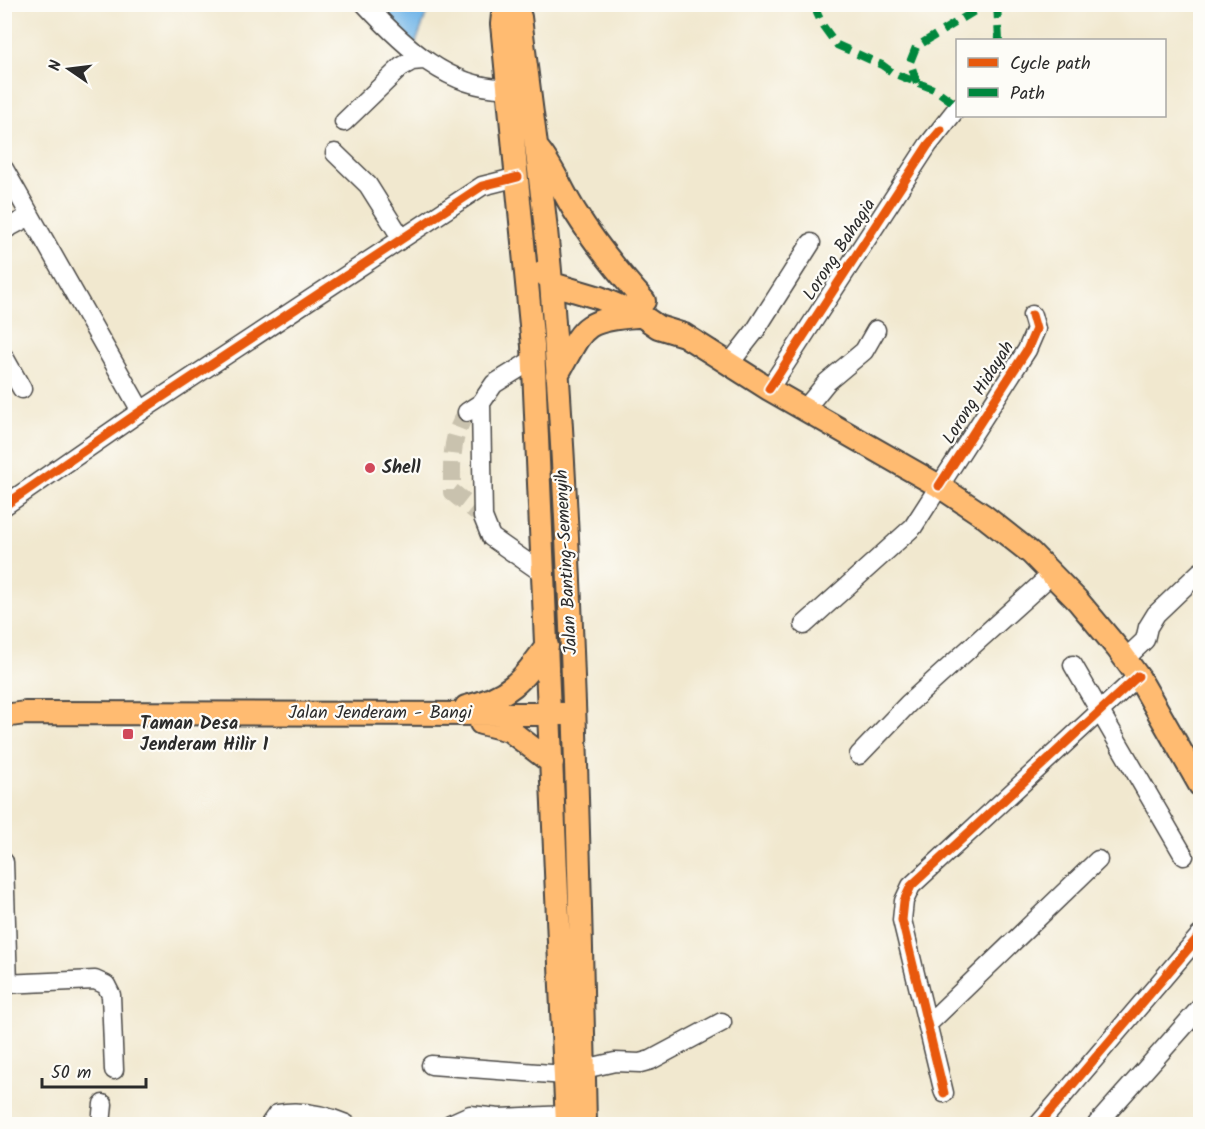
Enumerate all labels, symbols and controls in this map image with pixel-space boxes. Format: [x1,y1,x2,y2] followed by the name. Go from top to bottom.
[39,39,99,99] north arrow
[956,39,1166,117] legend
[1010,50,1091,79] text: Cycle path
[43,58,69,74] text: N
[1010,80,1045,109] text: Path
[796,193,884,307] street label: Lorong Bahagia
[936,335,1022,451] street label: Lorong Hidayah
[382,454,421,483] place label: Shell
[363,461,377,475] marker: Shell
[548,468,586,656] street label: Jalan Banting-Semenyih
[288,699,472,728] street label: Jalan Jenderam - Bangi
[140,710,269,760] place label: Taman Desa Jenderam Hilir 1
[121,727,135,741] marker: Taman Desa Jenderam Hilir 1
[42,1051,146,1089] scale bar
[51,1059,91,1088] text: 50 m

